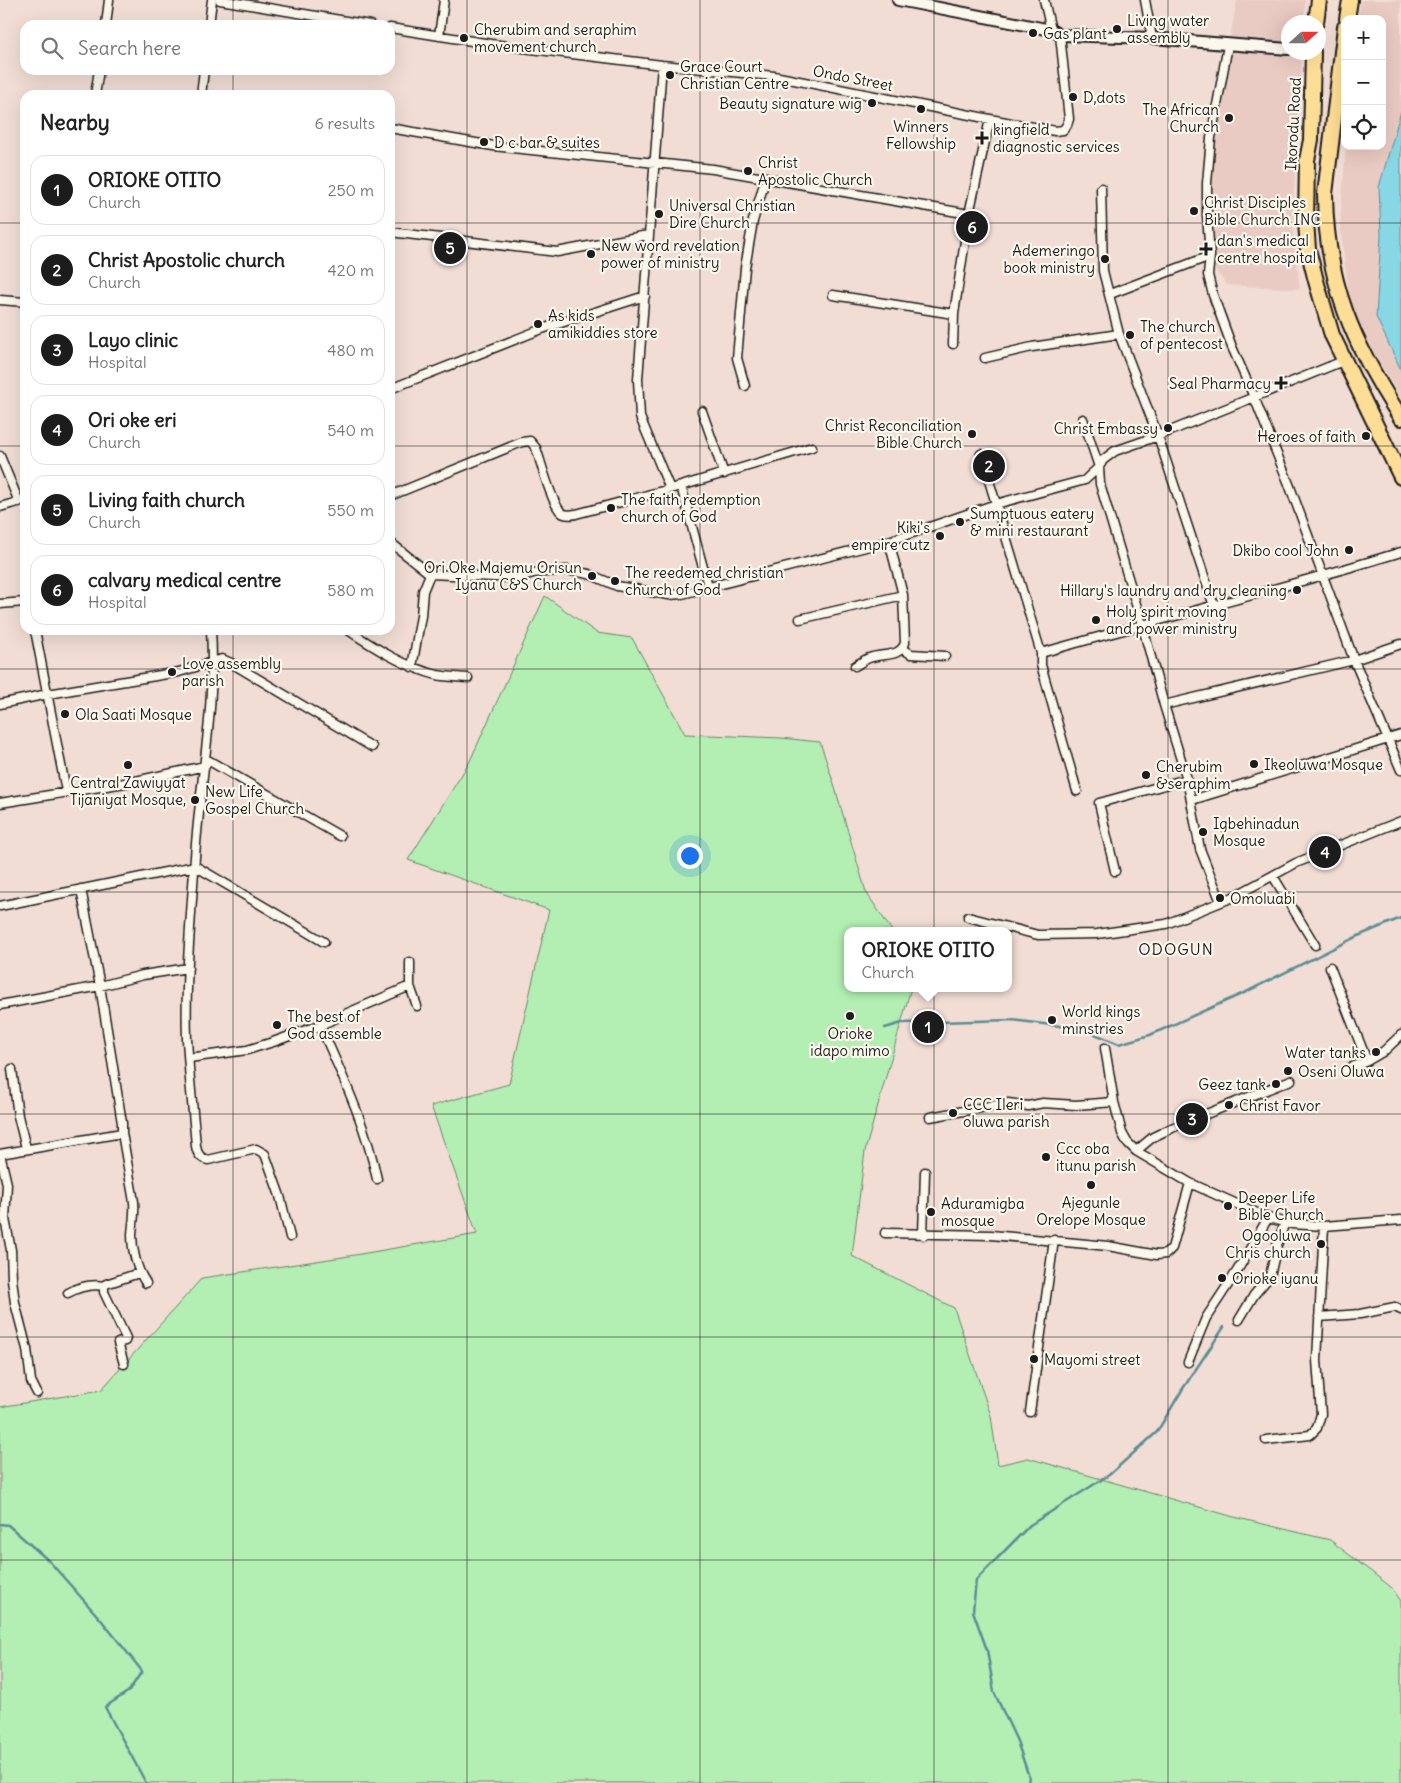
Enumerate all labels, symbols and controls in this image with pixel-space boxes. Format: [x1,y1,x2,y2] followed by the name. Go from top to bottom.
[1127,11,1209,47] place label: Living water assembly
[1281,15,1326,60] north arrow
[1341,15,1386,150] map controls
[1341,15,1386,60] button: +
[20,20,395,75] search box
[474,20,637,56] place label: Cherubim and seraphim movement church
[1111,23,1123,35] marker: Living water assembly
[1043,24,1107,43] place label: Gas plant
[1027,27,1039,39] marker: Gas plant
[458,32,470,44] marker: Cherubim and seraphim movement church
[38,34,66,62] icon: search
[78,36,181,60] text: Search here
[680,57,789,93] place label: Grace Court Christian Centre
[1341,60,1386,105] button: −
[811,61,895,95] street label: Ondo Street
[664,69,676,81] marker: Grace Court Christian Centre
[1281,77,1305,171] street label: Ikorodu Road
[1083,88,1126,107] place label: D,dots
[1067,91,1079,103] marker: D,dots
[719,94,862,113] place label: Beauty signature wig
[866,97,878,109] marker: Beauty signature wig
[1142,100,1219,136] place label: The African Church
[915,103,927,115] marker: Winners Fellowship
[1341,105,1386,150] button: locate
[40,109,110,136] text: Nearby
[1223,112,1235,124] marker: The African Church
[314,113,375,133] text: 6 results
[886,117,956,153] place label: Winners Fellowship
[993,120,1120,156] place label: kingfield diagnostic services
[975,131,989,145] marker: kingfield diagnostic services
[494,133,600,152] place label: D c bar & suites
[478,136,490,148] marker: D c bar & suites
[758,153,873,189] place label: Christ Apostolic Church
[742,165,754,177] marker: Christ Apostolic Church
[88,168,221,192] text: ORIOKE OTITO
[54,180,60,200] text: 1
[328,180,374,200] text: 250 m
[88,192,141,212] text: Church
[1204,193,1320,229] place label: Christ Disciples Bible Church INC
[669,196,796,232] place label: Universal Christian Dire Church
[1188,205,1200,217] marker: Christ Disciples Bible Church INC
[653,208,665,220] marker: Universal Christian Dire Church
[956,208,988,246] pin: 6
[434,229,466,267] pin: 5
[1217,231,1316,267] place label: dan's medical centre hospital
[601,236,740,272] place label: New word revelation power of ministry
[1004,241,1095,277] place label: Ademeringo book ministry
[1199,242,1213,256] marker: dan's medical centre hospital
[88,248,285,272] text: Christ Apostolic church
[585,248,597,260] marker: New word revelation power of ministry
[1099,253,1111,265] marker: Ademeringo book ministry
[53,260,61,280] text: 2
[328,260,374,280] text: 420 m
[88,272,141,292] text: Church
[548,306,658,342] place label: As kids amikiddies store
[1140,317,1223,353] place label: The church of pentecost
[532,318,544,330] marker: As kids amikiddies store
[88,328,178,352] text: Layo clinic
[1124,329,1136,341] marker: The church of pentecost
[52,340,62,360] text: 3
[327,340,374,360] text: 480 m
[88,352,147,372] text: Hospital
[1169,374,1271,393] place label: Seal Pharmacy
[1275,377,1287,389] marker: Seal Pharmacy
[88,408,176,432] text: Ori oke eri
[825,416,962,452] place label: Christ Reconciliation Bible Church
[1054,419,1158,438] place label: Christ Embassy
[52,420,62,440] text: 4
[327,420,374,440] text: 540 m
[1162,422,1174,434] marker: Christ Embassy
[1257,427,1356,446] place label: Heroes of faith
[966,428,978,440] marker: Christ Reconciliation Bible Church
[1360,430,1372,442] marker: Heroes of faith
[88,432,141,452] text: Church
[973,447,1005,485] pin: 2
[88,488,245,512] text: Living faith church
[621,490,761,526] place label: The faith redemption church of God
[52,500,62,520] text: 5
[327,500,374,520] text: 550 m
[605,502,617,514] marker: The faith redemption church of God
[970,504,1094,540] place label: Sumptuous eatery & mini restaurant
[88,512,141,532] text: Church
[954,516,966,528] marker: Sumptuous eatery & mini restaurant
[851,518,930,554] place label: Kiki's empire cutz
[934,530,946,542] marker: Kiki's empire cutz
[1232,541,1339,560] place label: Dkibo cool John
[1343,544,1355,556] marker: Dkibo cool John
[424,558,582,594] place label: Ori Oke Majemu Orisun Iyanu C&S Church
[625,563,784,599] place label: The reedemed christian church of God
[88,568,281,592] text: calvary medical centre
[586,570,598,582] marker: Ori Oke Majemu Orisun Iyanu C&S Church
[609,575,621,587] marker: The reedemed christian church of God
[52,580,62,600] text: 6
[327,580,374,600] text: 580 m
[1060,581,1287,600] place label: Hillary's laundry and dry cleaning
[1291,584,1303,596] marker: Hillary's laundry and dry cleaning
[88,592,147,612] text: Hospital
[1106,602,1237,638] place label: Holy spirit moving and power ministry
[1090,614,1102,626] marker: Holy spirit moving and power ministry
[182,654,281,690] place label: Love assembly parish
[166,666,178,678] marker: Love assembly parish
[75,705,192,724] place label: Ola Saati Mosque
[59,708,71,720] marker: Ola Saati Mosque
[1264,755,1383,774] place label: Ikeoluwa Mosque
[1156,757,1231,793] place label: Cherubim &seraphim
[1248,758,1260,770] marker: Ikeoluwa Mosque
[122,759,134,771] marker: Central Zawiyyat Tijaniyat Mosque,
[1140,769,1152,781] marker: Cherubim &seraphim
[70,773,186,809] place label: Central Zawiyyat Tijaniyat Mosque,
[205,782,304,818] place label: New Life Gospel Church
[189,794,201,806] marker: New Life Gospel Church
[1213,814,1300,850] place label: Igbehinadun Mosque
[1197,826,1209,838] marker: Igbehinadun Mosque
[1309,833,1341,871] pin: 4
[677,843,703,869] your location
[1230,889,1295,908] place label: Omoluabi
[1214,892,1226,904] marker: Omoluabi
[844,927,1012,992] popup
[861,938,995,962] text: ORIOKE OTITO
[1138,939,1214,959] district label: ODOGUN
[861,962,914,982] text: Church
[1062,1002,1140,1038] place label: World kings minstries
[287,1007,382,1043] place label: The best of God assemble
[912,1008,944,1046] pin: 1
[844,1010,856,1022] marker: Orioke idapo mimo
[1046,1014,1058,1026] marker: World kings minstries
[271,1019,283,1031] marker: The best of God assemble
[810,1024,890,1060] place label: Orioke idapo mimo
[1285,1043,1366,1062] place label: Water tanks
[1370,1046,1382,1058] marker: Water tanks
[1298,1062,1385,1081] place label: Oseni Oluwa
[1282,1065,1294,1077] marker: Oseni Oluwa
[1198,1075,1266,1094] place label: Geez tank
[1270,1078,1282,1090] marker: Geez tank
[963,1095,1050,1131] place label: CCC Ileri oluwa parish
[1239,1096,1321,1115] place label: Christ Favor
[1223,1099,1235,1111] marker: Christ Favor
[1176,1100,1208,1138] pin: 3
[947,1107,959,1119] marker: CCC Ileri oluwa parish
[1056,1139,1137,1175] place label: Ccc oba itunu parish
[1040,1151,1052,1163] marker: Ccc oba itunu parish
[1085,1179,1097,1191] marker: Ajegunle Orelope Mosque
[1238,1188,1324,1224] place label: Deeper Life Bible Church
[1036,1193,1146,1229] place label: Ajegunle Orelope Mosque
[941,1194,1025,1230] place label: Aduramigba mosque
[1222,1200,1234,1212] marker: Deeper Life Bible Church
[925,1206,937,1218] marker: Aduramigba mosque
[1225,1226,1311,1262] place label: Ogooluwa Chris church
[1315,1238,1327,1250] marker: Ogooluwa Chris church
[1232,1269,1319,1288] place label: Orioke iyanu
[1216,1272,1228,1284] marker: Orioke iyanu
[1044,1350,1140,1369] place label: Mayomi street
[1028,1353,1040,1365] marker: Mayomi street

